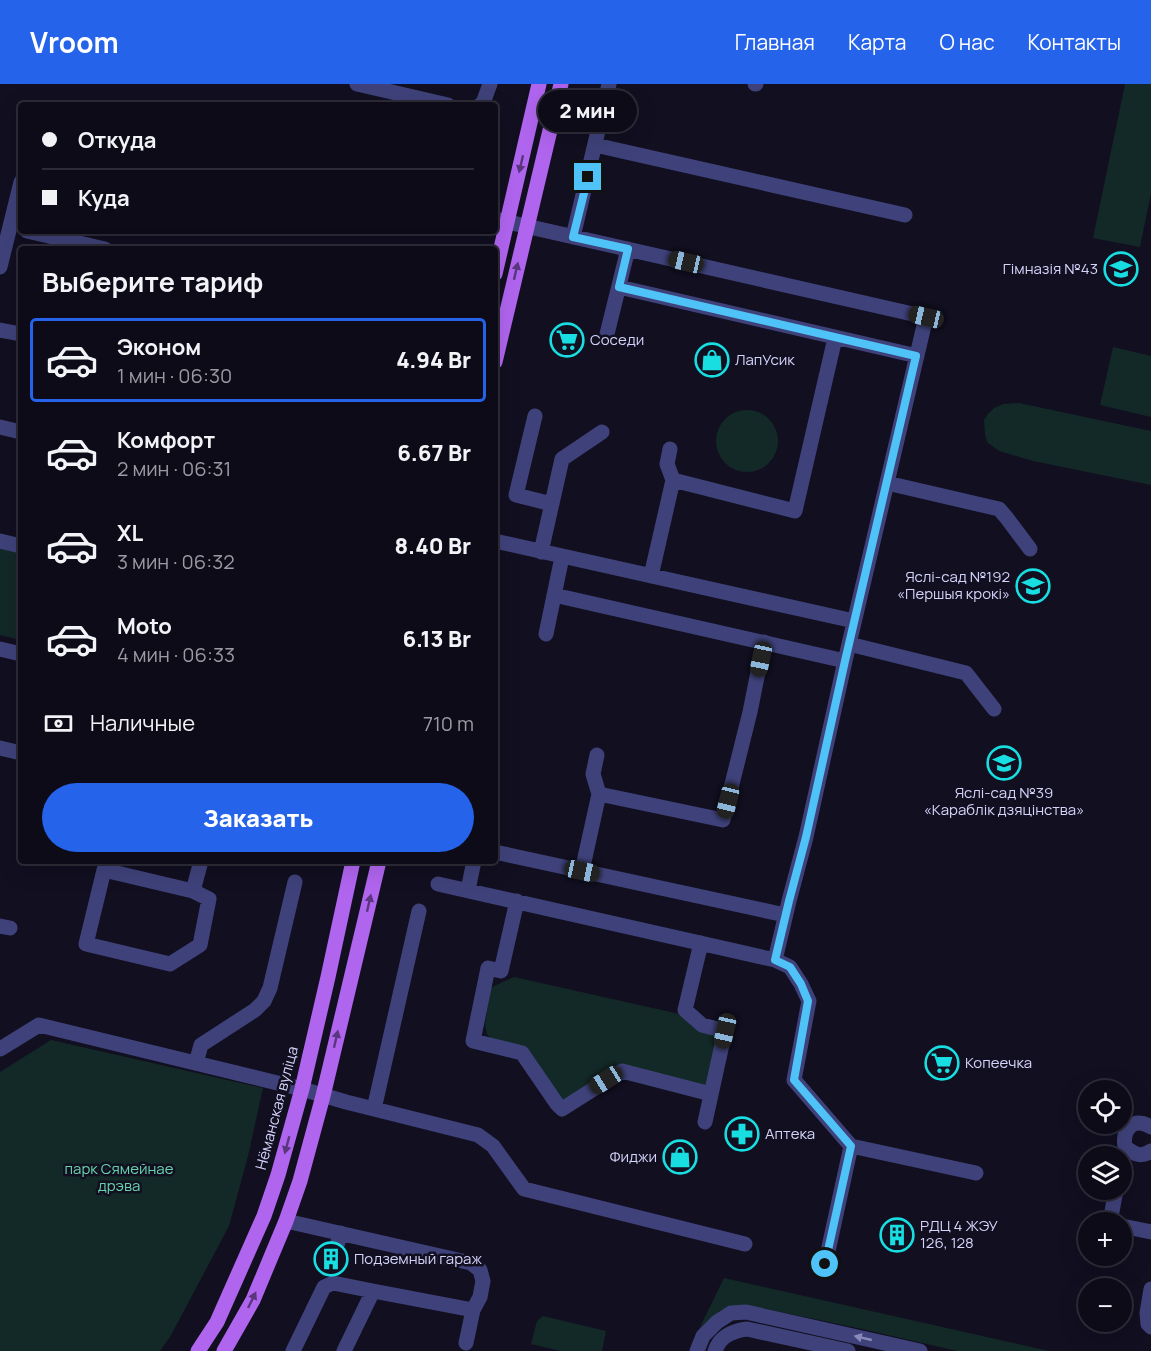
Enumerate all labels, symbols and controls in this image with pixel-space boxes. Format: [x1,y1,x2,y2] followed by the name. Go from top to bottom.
[30,23,119,61] text: Vroom
[735,28,815,56] text: Главная
[848,28,906,56] text: Карта
[939,28,995,56] text: О нас
[1028,28,1121,56] text: Контакты
[538,90,638,132] callout: 2 мин
[560,97,615,124] text: 2 мин
[78,125,157,155] text: Откуда
[515,154,525,173] one-way arrow
[574,163,601,190] route end
[78,183,130,213] text: Куда
[666,249,706,275] car
[1103,251,1139,287] school or university icon: Гімназія №43
[1003,258,1098,279] place label: Гімназія №43
[512,262,522,280] one-way arrow
[42,263,263,300] text: Выберите тариф
[906,304,946,330] car
[549,322,585,358] supermarket icon: Соседи
[590,329,644,350] place label: Соседи
[117,332,201,362] text: Эконом
[45,333,99,387] icon: car
[694,342,730,378] shop icon: ЛапУсик
[396,345,471,375] text: 4.94 Br
[735,349,795,370] place label: ЛапУсик
[117,362,232,389] text: 1 мин · 06:30
[117,425,215,455] text: Комфорт
[45,426,99,480] icon: car
[397,438,471,468] text: 6.67 Br
[117,455,231,482] text: 2 мин · 06:31
[117,518,143,548] text: XL
[45,519,99,573] icon: car
[394,531,471,561] text: 8.40 Br
[117,548,235,575] text: 3 мин · 06:32
[897,566,1010,604] place label: Яслі-сад №192 «Першыя крокі»
[1015,568,1051,604] school or university icon: Яслі-сад №192 «Першыя крокі»
[117,611,172,641] text: Moto
[45,612,99,666] icon: car
[402,624,471,654] text: 6.13 Br
[748,640,774,678] car
[117,641,235,668] text: 4 мин · 06:33
[42,707,75,740] icon: cash
[90,708,195,738] text: Наличные
[423,710,474,737] text: 710 m
[986,745,1022,781] school or university icon: Яслі-сад №39 «Караблік дзяцінства»
[715,781,741,821] car
[924,782,1084,820] place label: Яслі-сад №39 «Караблік дзяцінства»
[42,783,474,852] button: Заказать
[563,858,601,884] car
[364,894,374,913] one-way arrow
[712,1011,738,1051] car
[332,1029,342,1048] one-way arrow
[250,1044,303,1172] street label: Нёманская вуліца
[924,1045,960,1081] supermarket icon: Копеечка
[965,1052,1032,1073] place label: Копеечка
[586,1063,626,1097] car
[1078,1080,1132,1332] map controls
[1078,1080,1132,1134] button: locate
[724,1116,760,1152] pharmacy icon: Аптека
[765,1123,815,1144] place label: Аптека
[281,1136,291,1154] one-way arrow
[662,1139,698,1175] shop icon: Фиджи
[610,1146,657,1167] place label: Фиджи
[1078,1146,1132,1200] button: layers
[65,1158,174,1196] park label: парк Сямейнае дрэва
[1078,1212,1132,1266] button: +
[920,1215,999,1253] place label: РДЦ 4 ЖЭУ 126, 128
[879,1217,915,1253] building icon: РДЦ 4 ЖЭУ 126, 128
[313,1241,349,1277] building icon: Подземный гараж
[354,1248,482,1269] place label: Подземный гараж
[811,1250,838,1277] route start
[1078,1278,1132,1332] button: −
[248,1291,257,1308] one-way arrow
[853,1332,872,1342] one-way arrow

